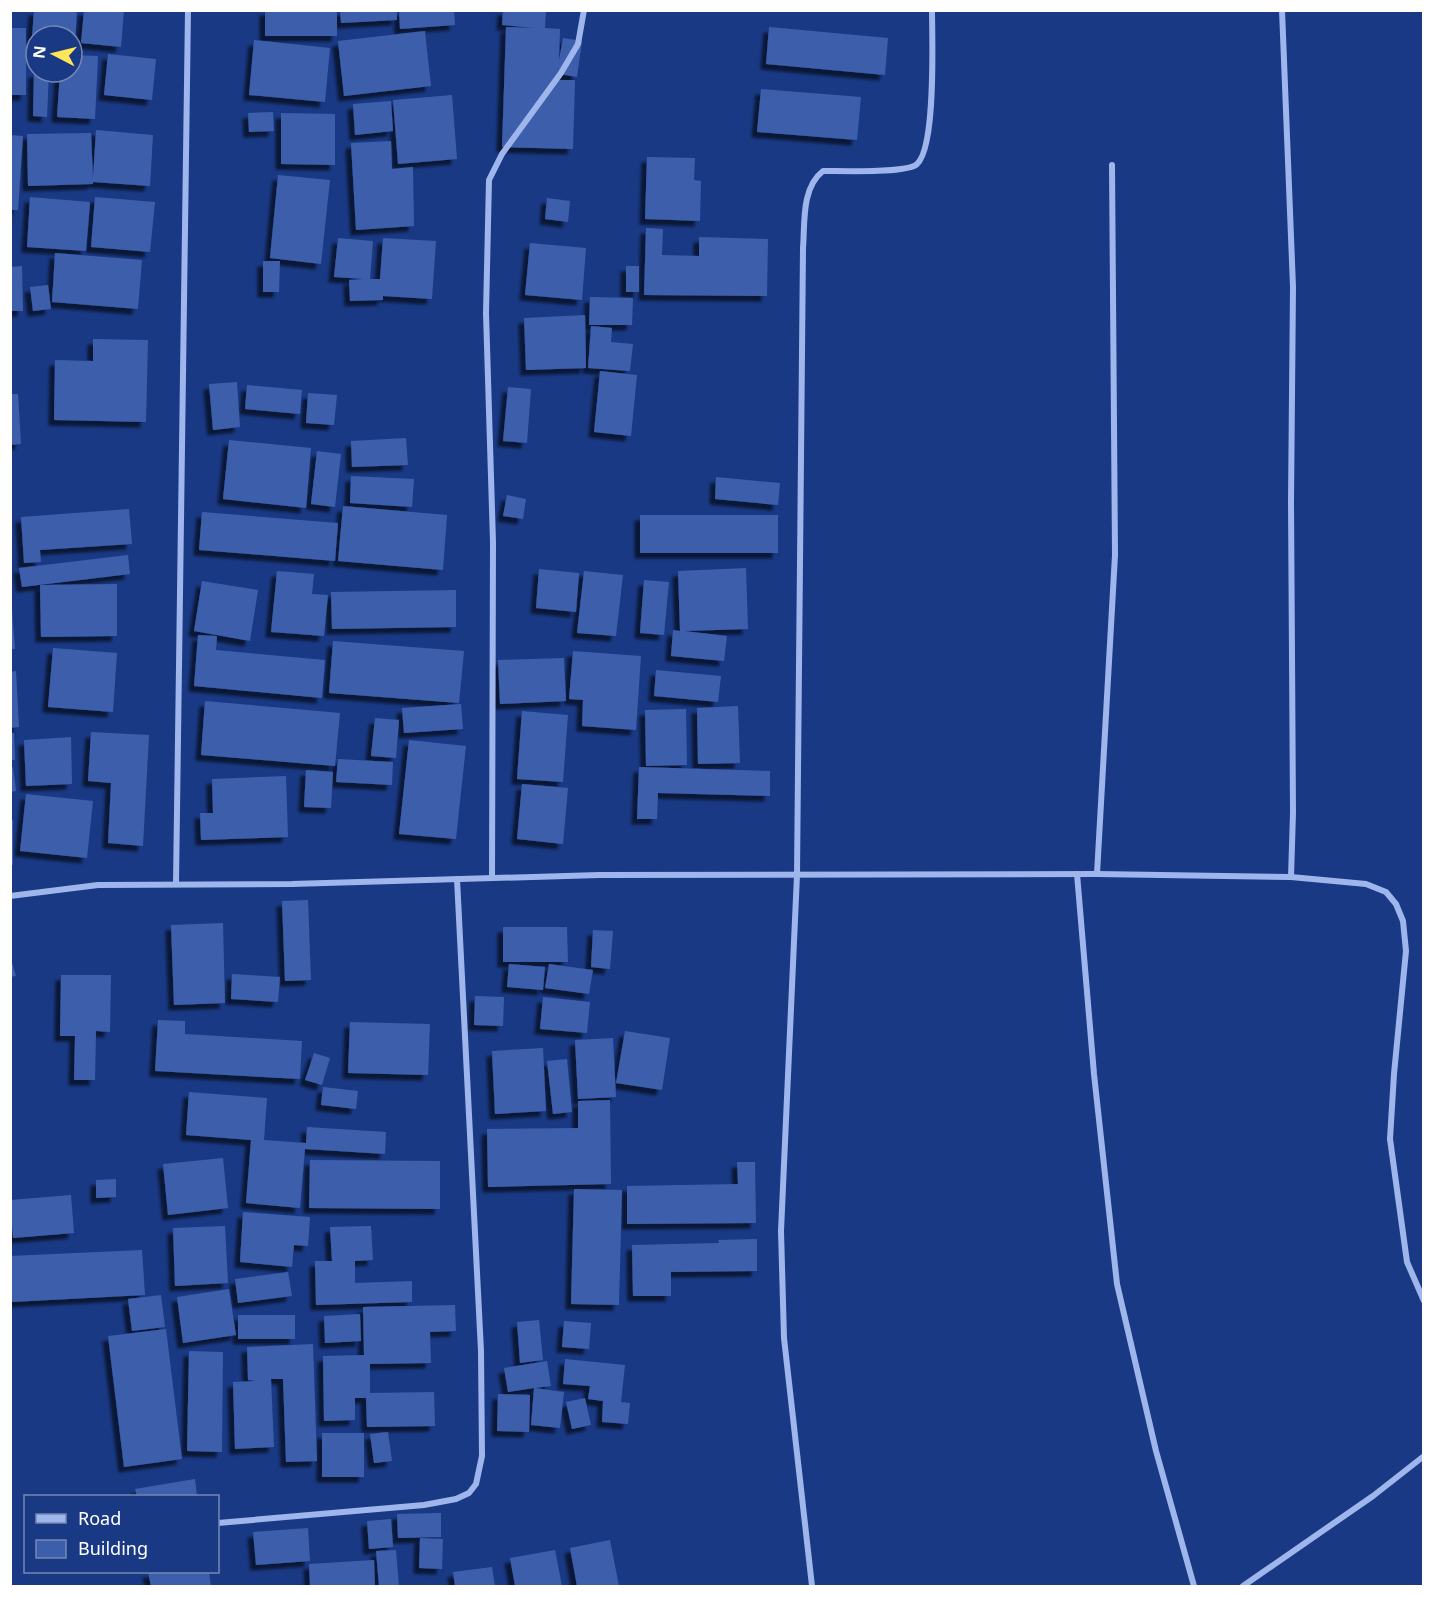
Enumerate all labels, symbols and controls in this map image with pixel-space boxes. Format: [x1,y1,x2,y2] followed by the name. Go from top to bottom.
[24,24,84,84] north arrow
[27,44,51,60] text: N
[24,1495,219,1573] legend
[78,1506,121,1530] text: Road
[78,1536,148,1560] text: Building

